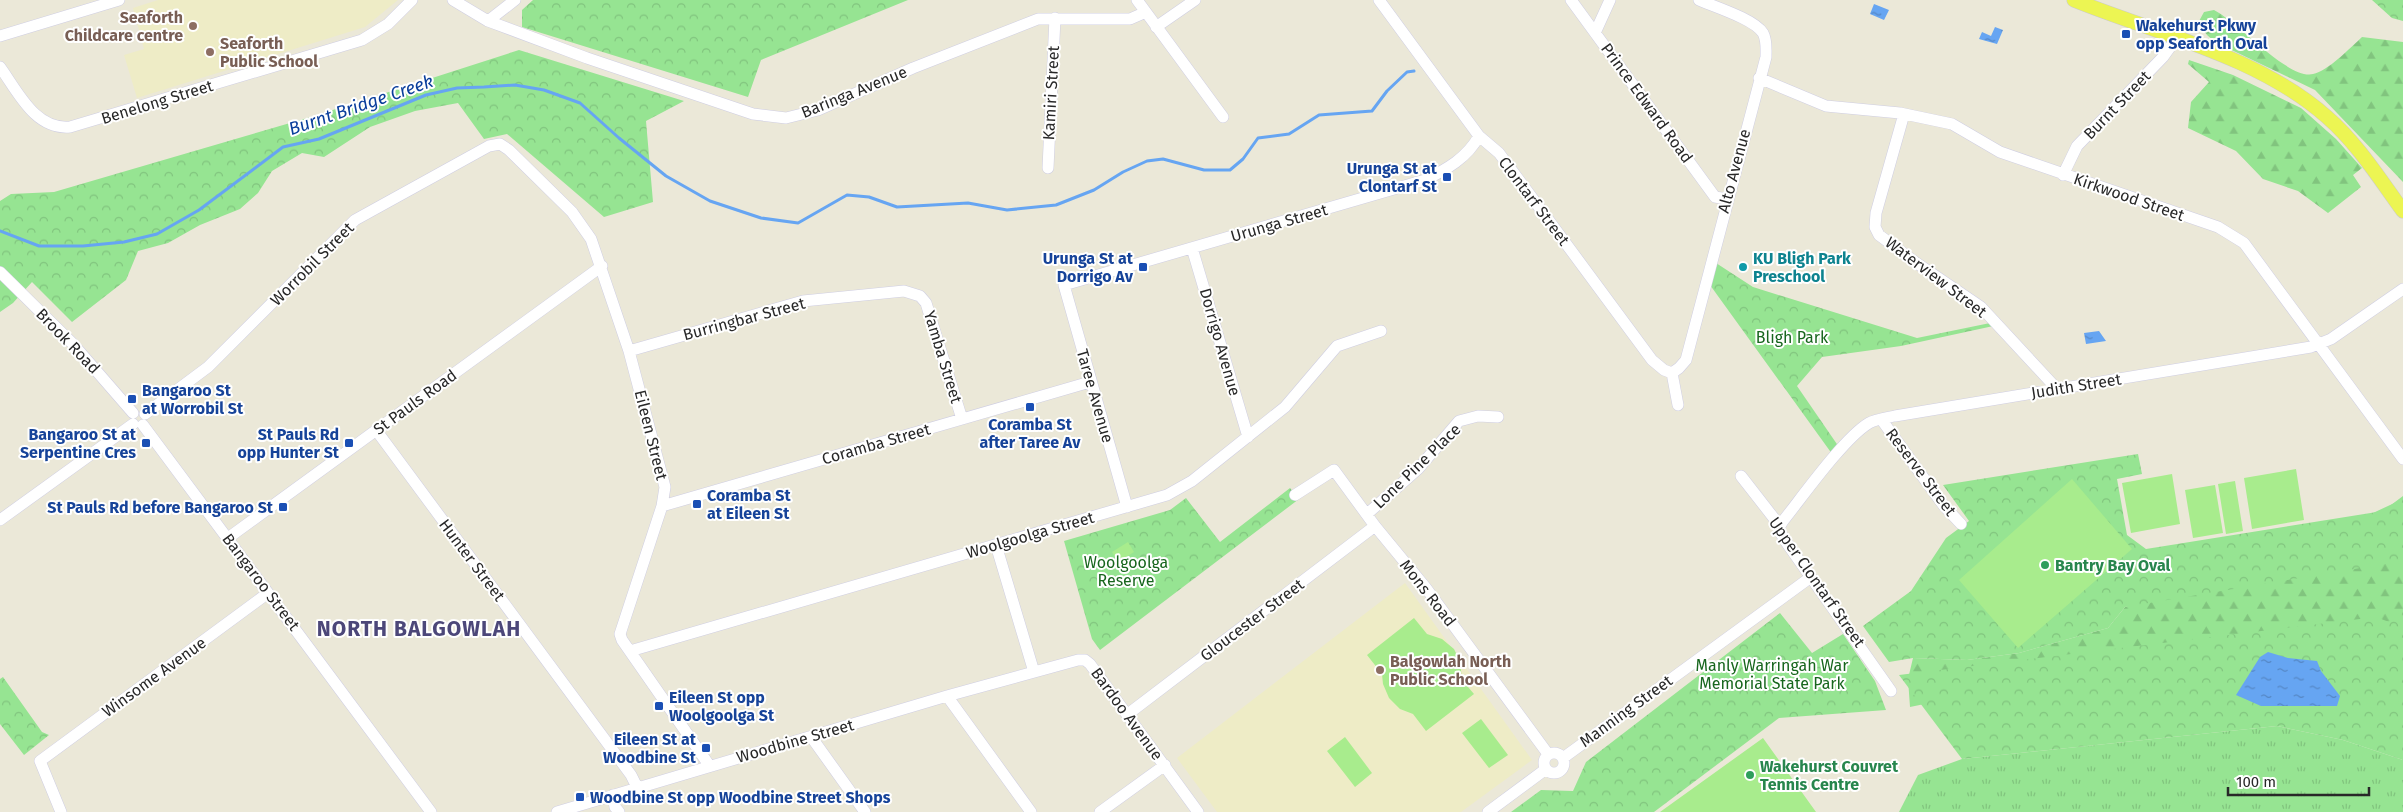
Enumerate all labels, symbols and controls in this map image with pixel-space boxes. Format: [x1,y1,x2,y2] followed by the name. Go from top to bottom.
[65,8,183,45] place label: Seaforth Childcare centre
[2136,16,2268,53] place label: Wakehurst Pkwy opp Seaforth Oval
[187,20,199,32] marker: Seaforth Childcare centre
[2120,28,2132,40] marker: Wakehurst Pkwy opp Seaforth Oval
[220,34,318,71] place label: Seaforth Public School
[1597,39,1697,167] street label: Prince Edward Road
[1039,45,1063,141] street label: Kamiri Street
[204,46,216,58] marker: Seaforth Public School
[798,62,910,122] street label: Baringa Avenue
[2080,67,2155,143] street label: Burnt Street
[286,70,436,140] water label: Burnt Bridge Creek
[99,76,215,128] street label: Benelong Street
[1714,127,1754,215] street label: Alto Avenue
[1495,153,1574,249] street label: Clontarf Street
[1347,159,1438,196] place label: Urunga St at Clontarf St
[2071,169,2187,225] street label: Kirkwood Street
[1441,171,1453,183] marker: Urunga St at Clontarf St
[1228,200,1330,246] street label: Urunga Street
[266,218,358,310] street label: Worrobil Street
[1882,233,1991,321] street label: Waterview Street
[1043,249,1134,286] place label: Urunga St at Dorrigo Av
[1753,249,1851,286] place label: KU Bligh Park Preschool
[1137,261,1149,273] marker: Urunga St at Dorrigo Av
[1737,261,1749,273] marker: KU Bligh Park Preschool
[1196,286,1244,398] street label: Dorrigo Avenue
[681,294,807,344] street label: Burringbar Street
[32,304,104,378] street label: Brook Road
[920,308,966,406] street label: Yamba Street
[1756,328,1829,347] park label: Bligh Park
[1073,347,1117,445] street label: Taree Avenue
[370,365,460,439] street label: St Pauls Road
[2030,369,2123,403] street label: Judith Street
[142,381,244,418] place label: Bangaroo St at Worrobil St
[631,388,671,482] street label: Eileen Street
[126,393,138,405] marker: Bangaroo St at Worrobil St
[1024,401,1036,413] marker: Coramba St after Taree Av
[979,415,1081,452] place label: Coramba St after Taree Av
[820,419,933,469] street label: Coramba Street
[1369,420,1465,512] street label: Lone Pine Place
[1882,424,1960,520] street label: Reserve Street
[20,425,137,462] place label: Bangaroo St at Serpentine Cres
[237,425,340,462] place label: St Pauls Rd opp Hunter St
[140,437,152,449] marker: Bangaroo St at Serpentine Cres
[343,437,355,449] marker: St Pauls Rd opp Hunter St
[707,486,791,523] place label: Coramba St at Eileen St
[47,498,274,517] place label: St Pauls Rd before Bangaroo St
[691,498,703,510] marker: Coramba St at Eileen St
[277,501,289,513] marker: St Pauls Rd before Bangaroo St
[964,508,1096,562] street label: Woolgoolga Street
[1765,513,1869,651] street label: Upper Clontarf Street
[435,515,509,605] street label: Hunter Street
[218,530,304,634] street label: Bangaroo Street
[1084,553,1168,590] park label: Woolgoolga Reserve
[1396,556,1460,630] street label: Mons Road
[2055,556,2171,575] place label: Bantry Bay Oval
[2039,559,2051,571] marker: Bantry Bay Oval
[1196,575,1308,665] street label: Gloucester Street
[317,616,521,642] district label: NORTH BALGOWLAH
[98,633,210,721] street label: Winsome Avenue
[1390,652,1511,689] place label: Balgowlah North Public School
[1696,656,1849,693] park label: Manly Warringah War Memorial State Park
[1087,664,1167,764] street label: Bardoo Avenue
[1374,664,1386,676] marker: Balgowlah North Public School
[1576,671,1676,751] street label: Manning Street
[669,688,775,725] place label: Eileen St opp Woolgoolga St
[653,700,665,712] marker: Eileen St opp Woolgoolga St
[734,715,856,767] street label: Woodbine Street
[603,730,697,767] place label: Eileen St at Woodbine St
[700,742,712,754] marker: Eileen St at Woodbine St
[1760,757,1899,794] place label: Wakehurst Couvret Tennis Centre
[2228,764,2369,796] scale bar
[1744,769,1756,781] marker: Wakehurst Couvret Tennis Centre
[2236,773,2276,791] text: 100 m
[590,788,891,807] place label: Woodbine St opp Woodbine Street Shops
[574,791,586,803] marker: Woodbine St opp Woodbine Street Shops

